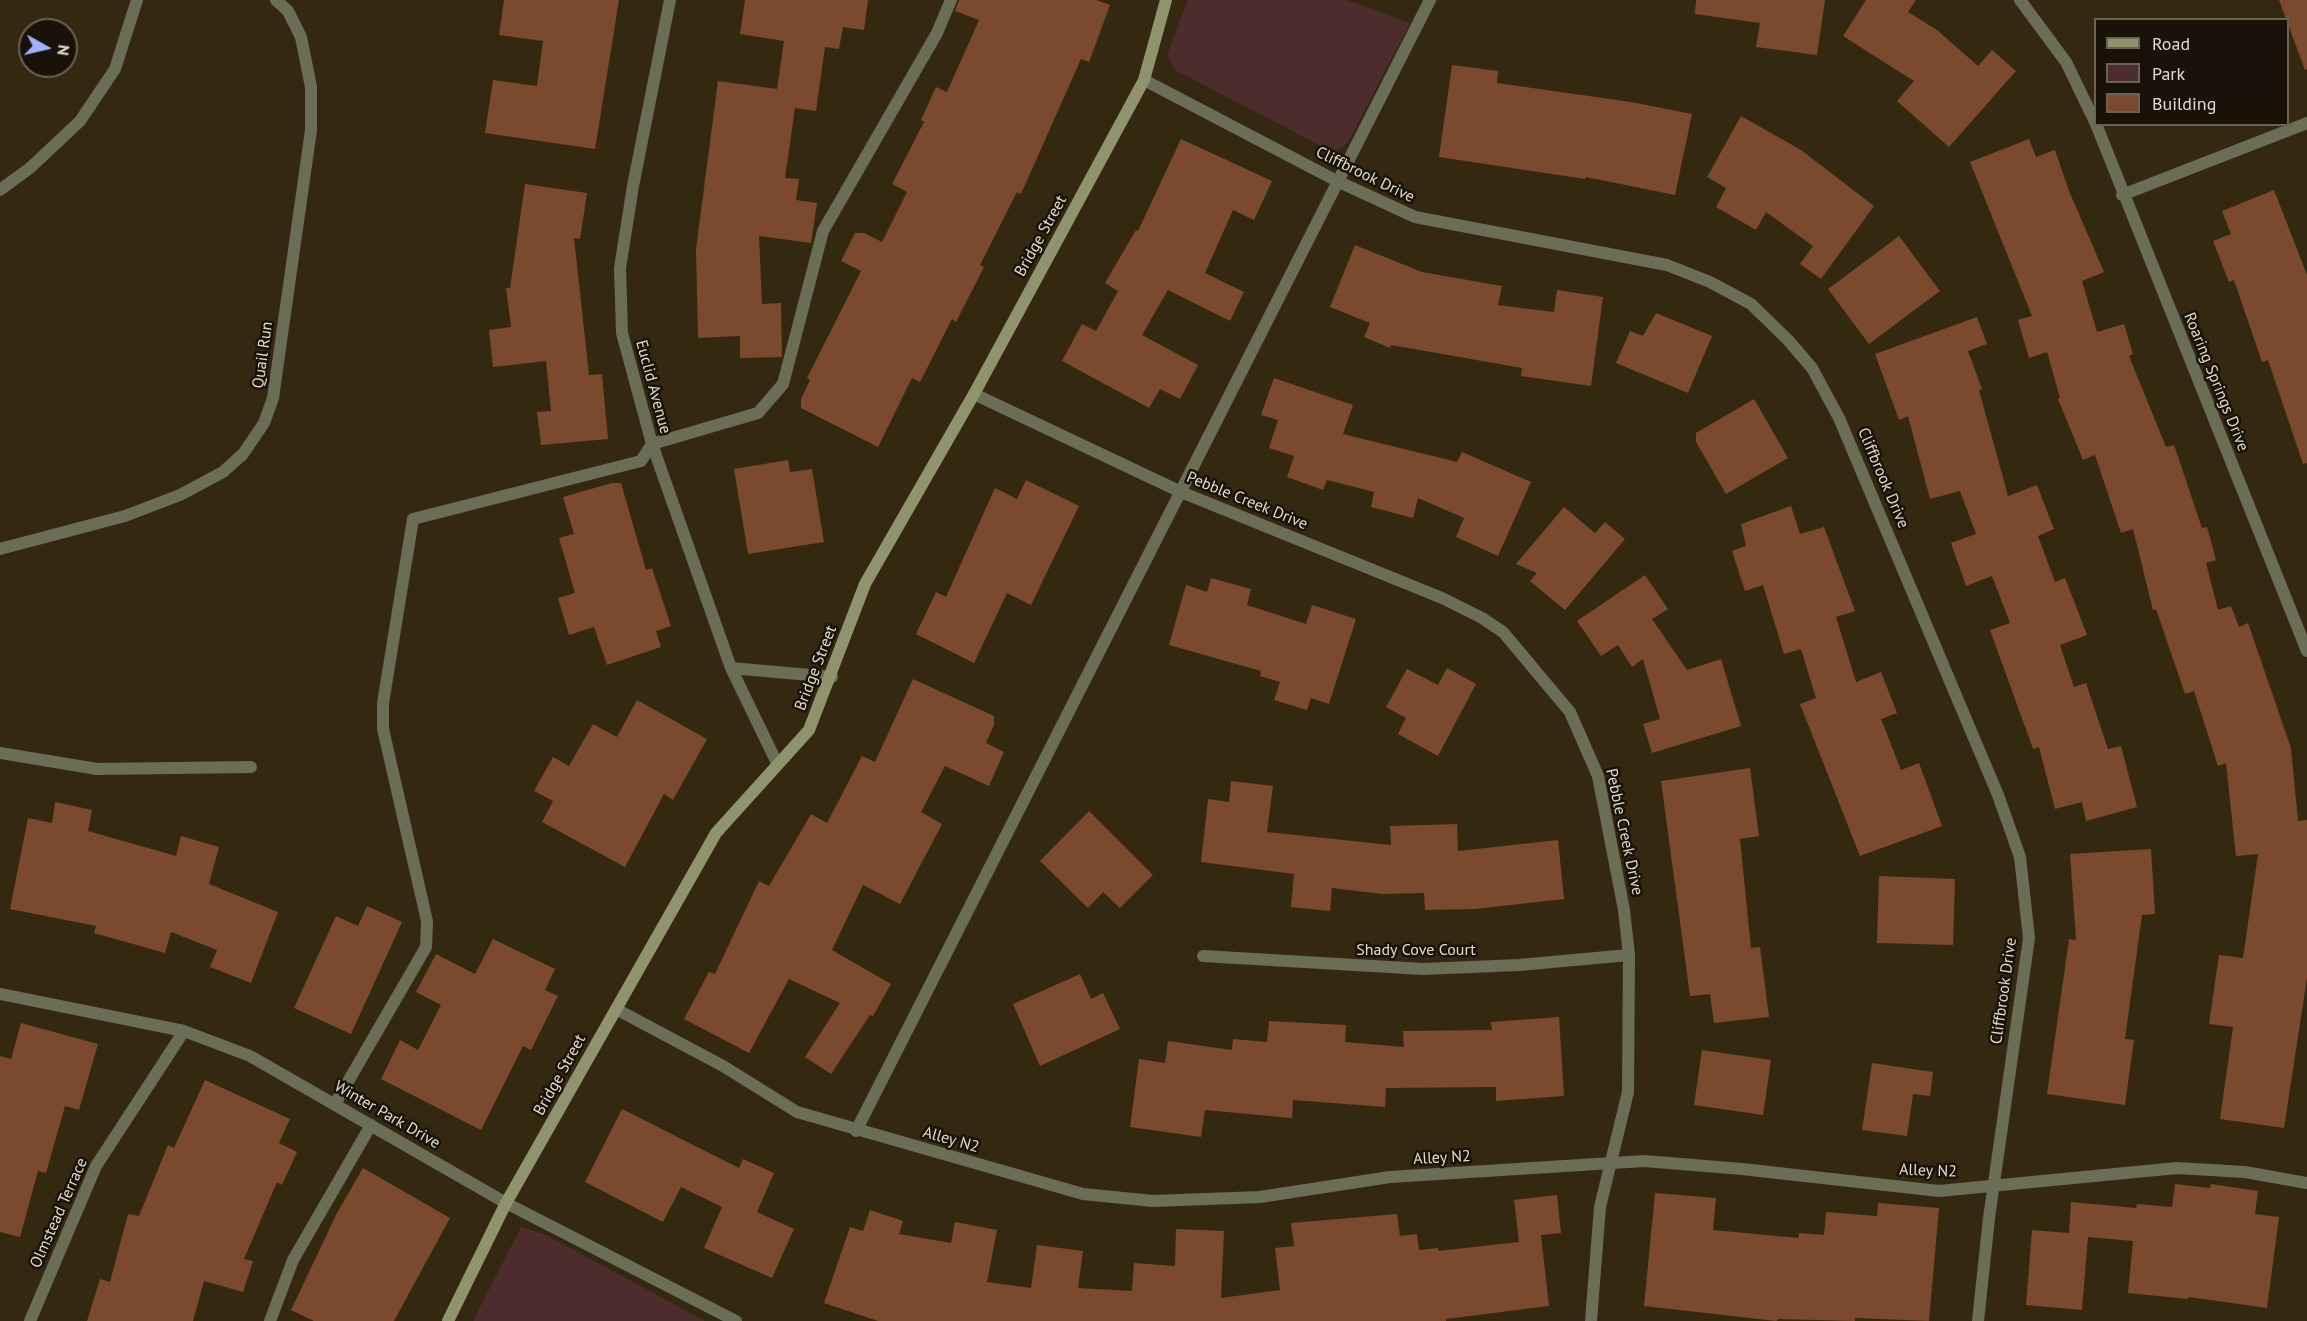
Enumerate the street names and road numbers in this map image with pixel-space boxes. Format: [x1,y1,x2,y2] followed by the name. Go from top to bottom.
[1313,143,1417,207] street label: Cliffbrook Drive
[1011,192,1071,280] street label: Bridge Street
[2179,310,2253,454] street label: Roaring Springs Drive
[249,320,277,390] street label: Quail Run
[631,338,675,436] street label: Euclid Avenue
[1853,425,1913,531] street label: Cliffbrook Drive
[1184,468,1310,534] street label: Pebble Creek Drive
[791,623,841,713] street label: Bridge Street
[1601,767,1647,897] street label: Pebble Creek Drive
[1987,937,2021,1045] street label: Cliffbrook Drive
[1356,940,1476,960] street label: Shady Cove Court
[530,1031,590,1119] street label: Bridge Street
[331,1077,443,1153] street label: Winter Park Drive
[921,1123,981,1157] street label: Alley N2
[1413,1147,1471,1169] street label: Alley N2
[26,1155,92,1271] street label: Olmstead Terrace
[1899,1160,1957,1182] street label: Alley N2

